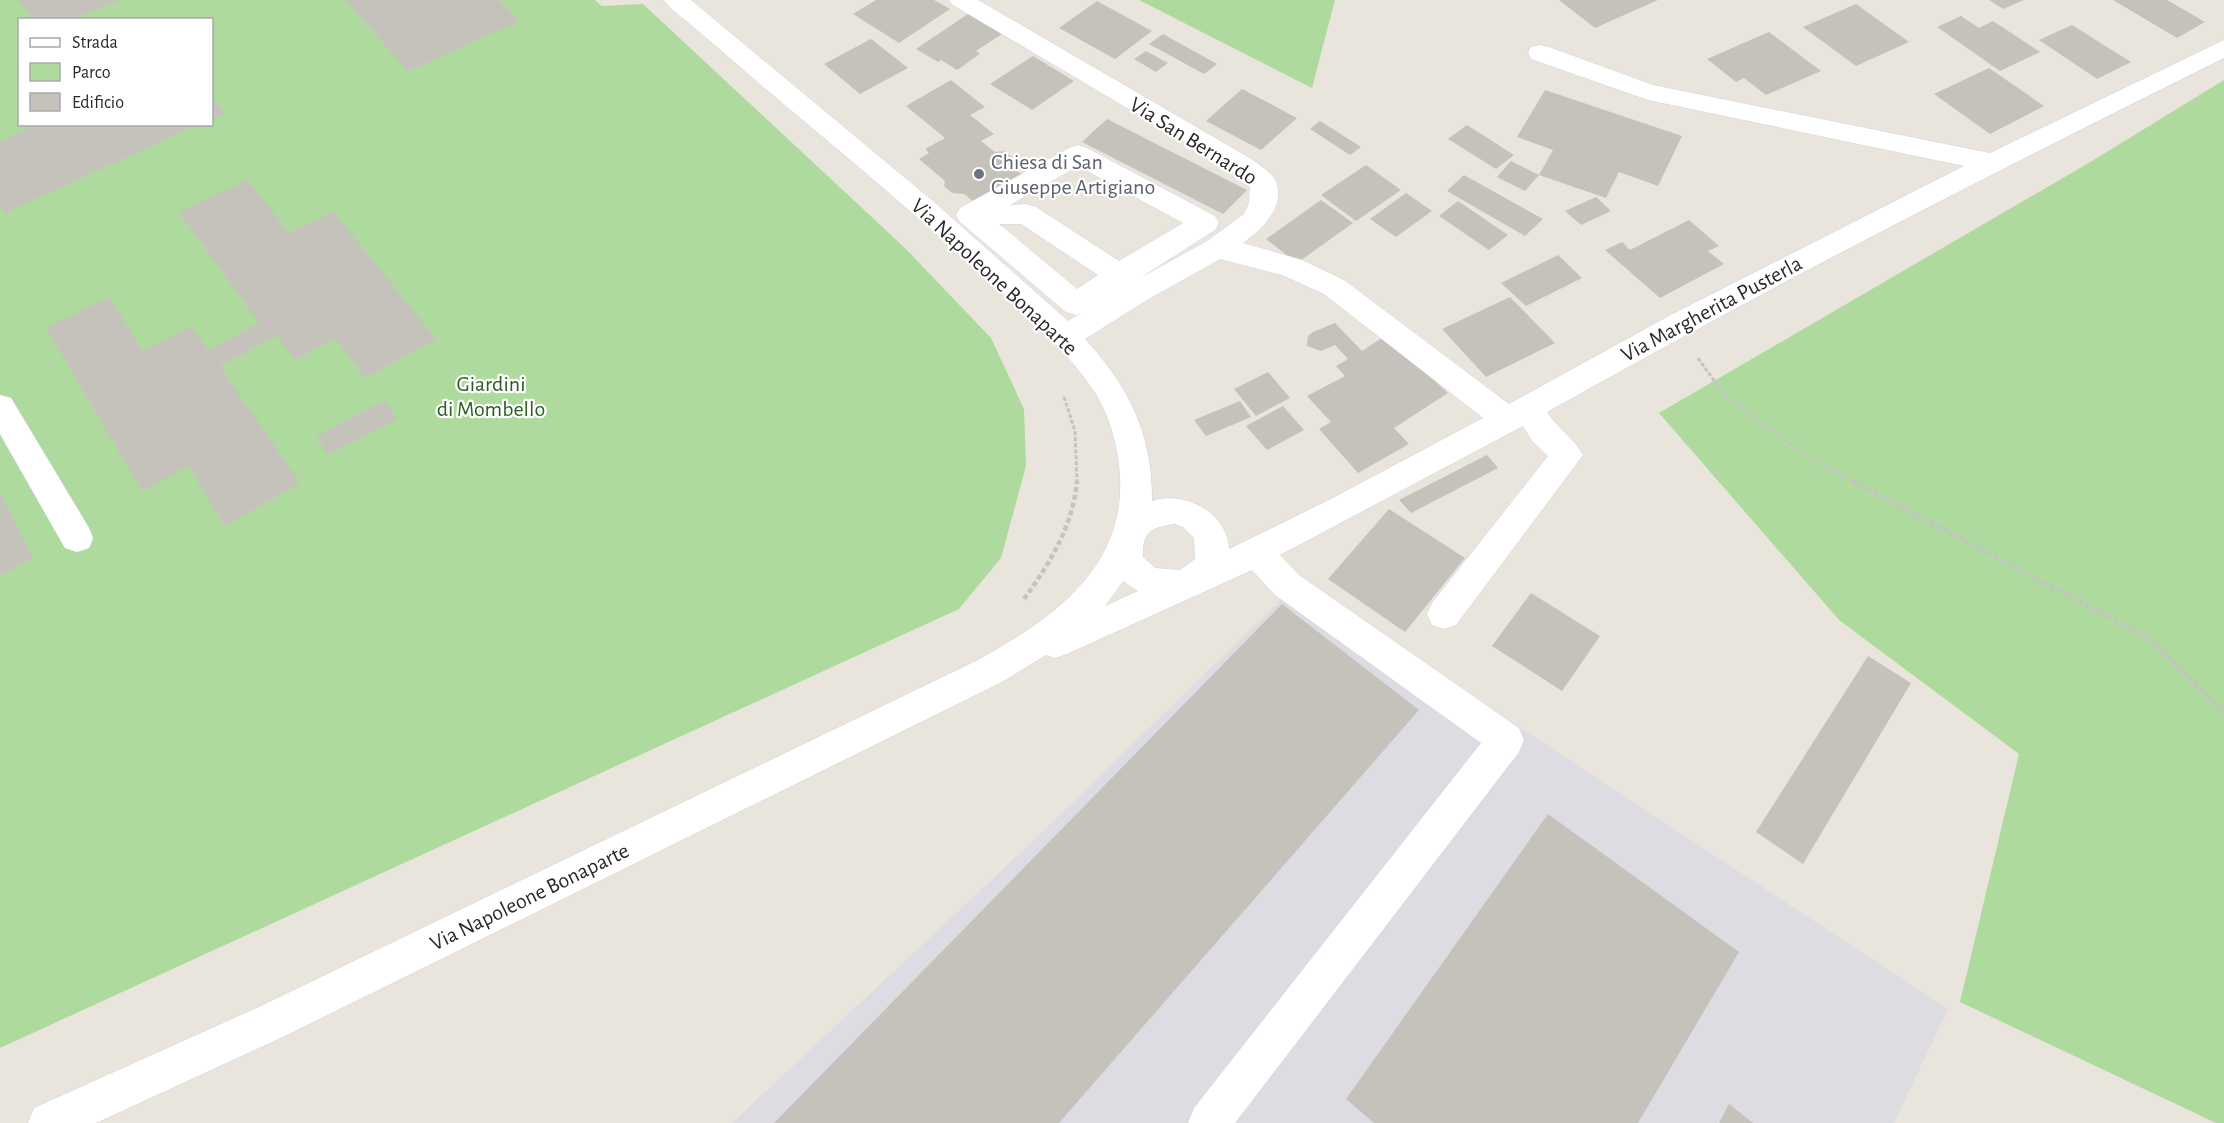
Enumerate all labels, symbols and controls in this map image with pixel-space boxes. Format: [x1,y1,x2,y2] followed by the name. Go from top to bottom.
[18,18,213,126] legend
[72,34,118,52] text: Strada
[72,64,111,82] text: Parco
[1126,93,1261,189] street label: Via San Bernardo
[72,94,124,112] text: Edificio
[991,151,1155,198] place label: Chiesa di San Giuseppe Artigiano
[972,167,986,181] marker: Chiesa di San Giuseppe Artigiano
[907,194,1082,359] street label: Via Napoleone Bonaparte
[1617,252,1806,366] street label: Via Margherita Pusterla
[437,373,545,420] park label: Giardini di Mombello
[426,839,632,955] street label: Via Napoleone Bonaparte

